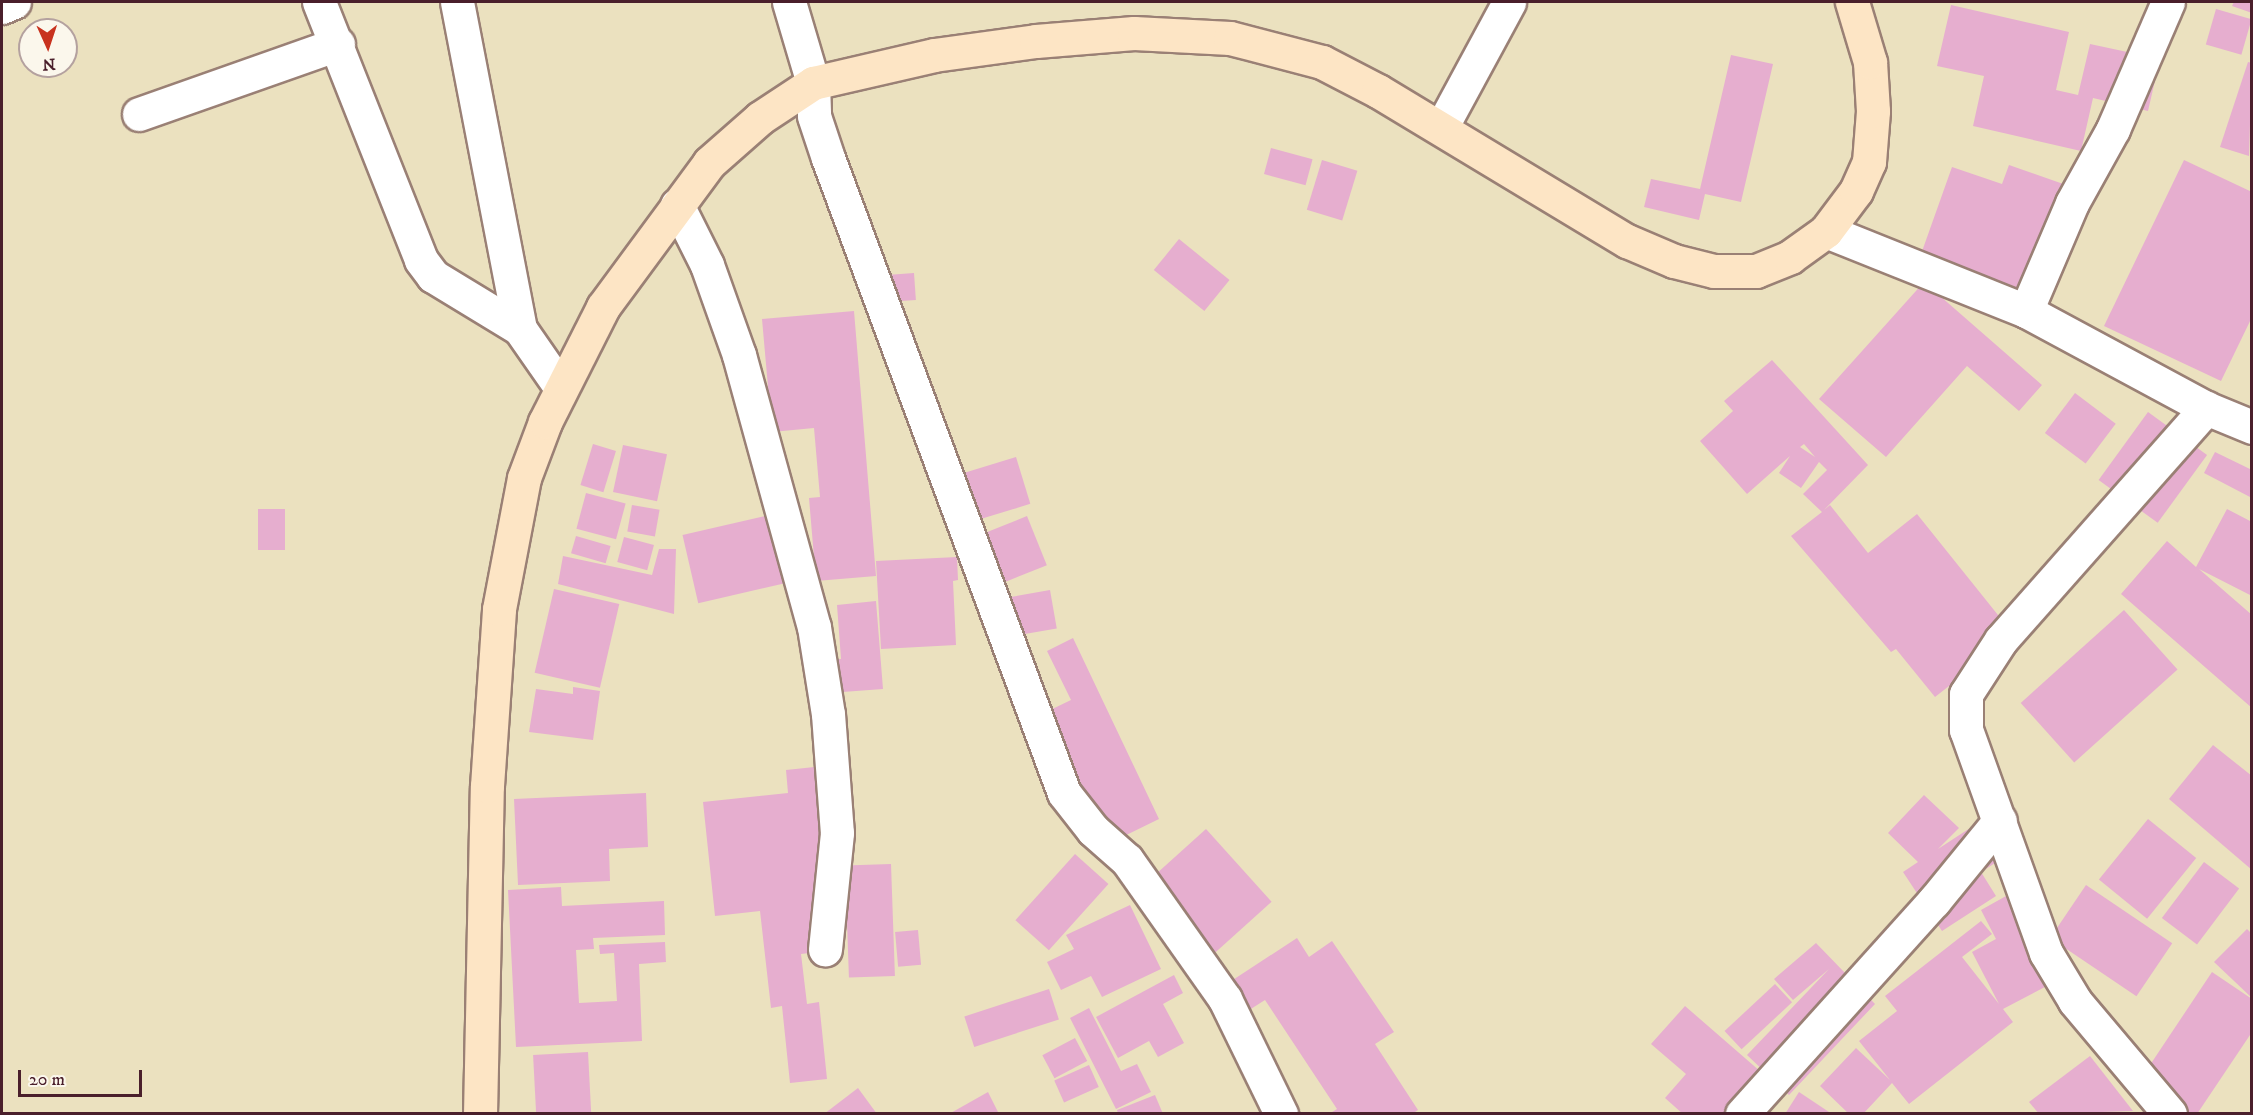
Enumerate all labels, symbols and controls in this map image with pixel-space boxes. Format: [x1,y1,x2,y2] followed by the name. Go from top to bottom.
[18,18,78,78] north arrow
[42,54,56,74] text: N
[21,1058,146,1096] scale bar
[29,1069,65,1091] text: 20 m

